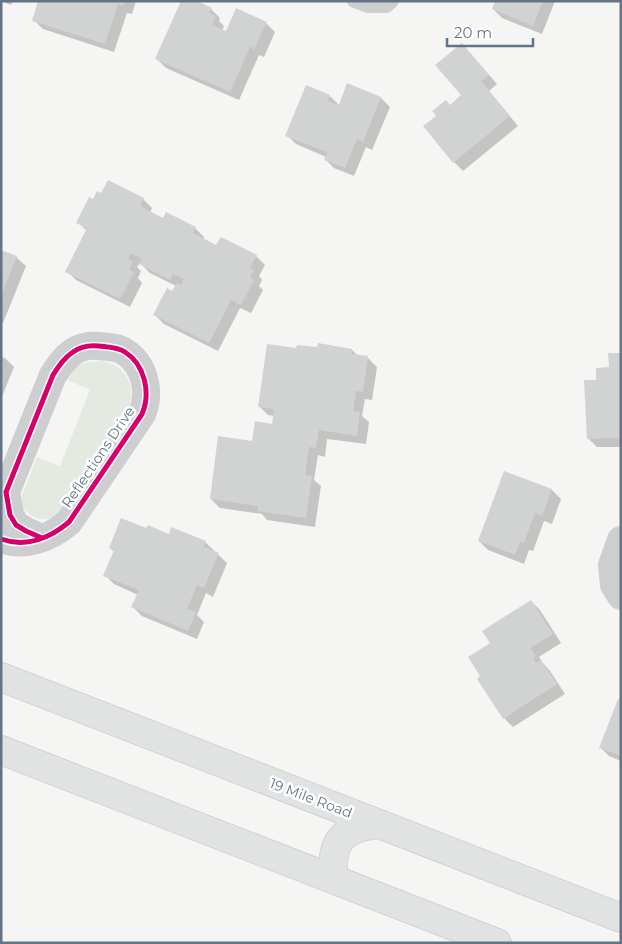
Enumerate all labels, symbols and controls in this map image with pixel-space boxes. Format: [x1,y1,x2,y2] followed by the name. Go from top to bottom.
[447,15,533,47] scale bar
[454,23,492,42] text: 20 m
[57,403,139,511] street label: Reflections Drive
[267,774,355,822] street label: 19 Mile Road

